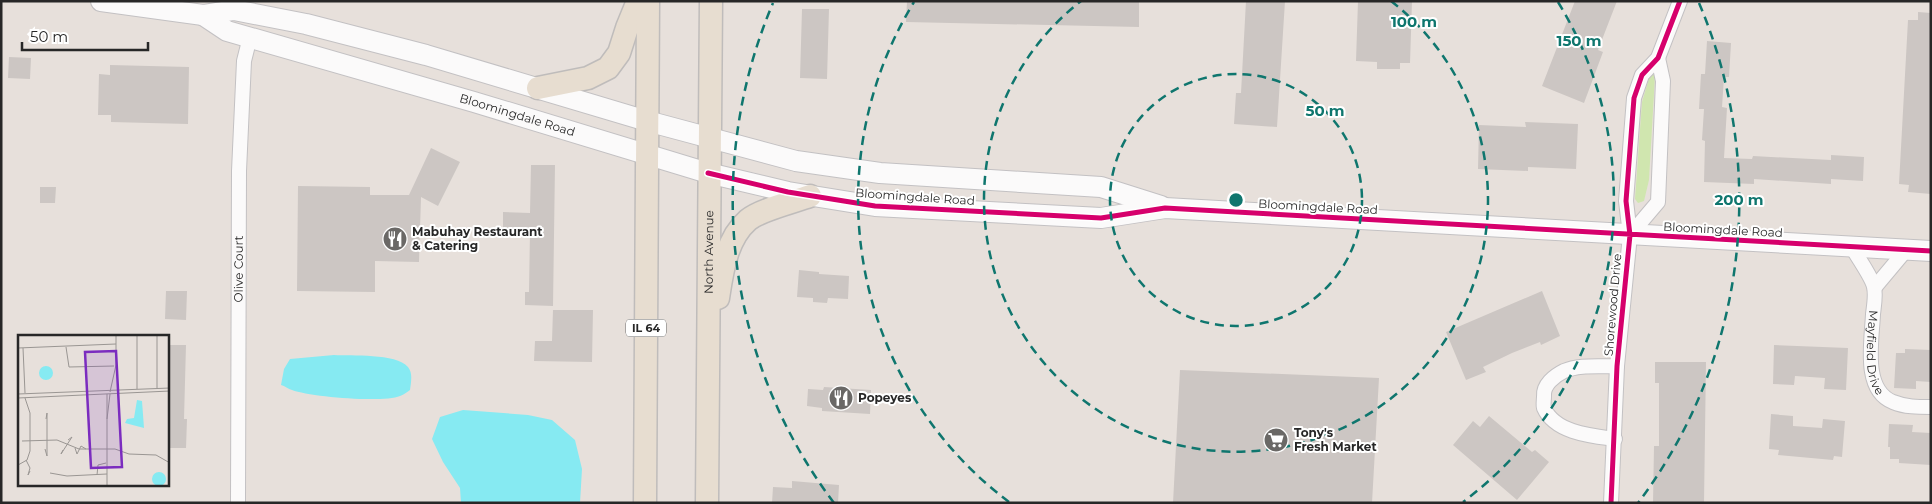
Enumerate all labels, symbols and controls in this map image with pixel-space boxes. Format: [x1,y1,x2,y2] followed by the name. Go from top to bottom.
[1391,12,1437,31] text: 100 m
[22,20,149,52] scale bar
[30,27,68,46] text: 50 m
[1557,31,1601,50] text: 150 m
[458,90,577,139] street label: Bloomingdale Road
[1305,101,1345,120] text: 50 m
[855,185,975,208] street label: Bloomingdale Road
[1714,190,1764,209] text: 200 m
[1227,191,1245,209] centre of rings
[1258,196,1378,217] street label: Bloomingdale Road
[701,210,716,294] street label: North Avenue
[1663,219,1783,240] street label: Bloomingdale Road
[412,224,543,253] place label: Mabuhay Restaurant & Catering
[382,226,408,252] restaurant icon: Mabuhay Restaurant & Catering
[231,235,246,303] street label: Olive Court
[1601,253,1624,357] street label: Shorewood Drive
[1864,310,1888,398] street label: Mayfield Drive
[626,319,666,336] road number: IL 64
[18,335,169,486] inset map
[828,385,854,411] restaurant icon: Popeyes
[858,390,912,405] place label: Popeyes
[1294,425,1377,454] place label: Tony's Fresh Market
[1263,427,1289,453] supermarket icon: Tony's Fresh Market

